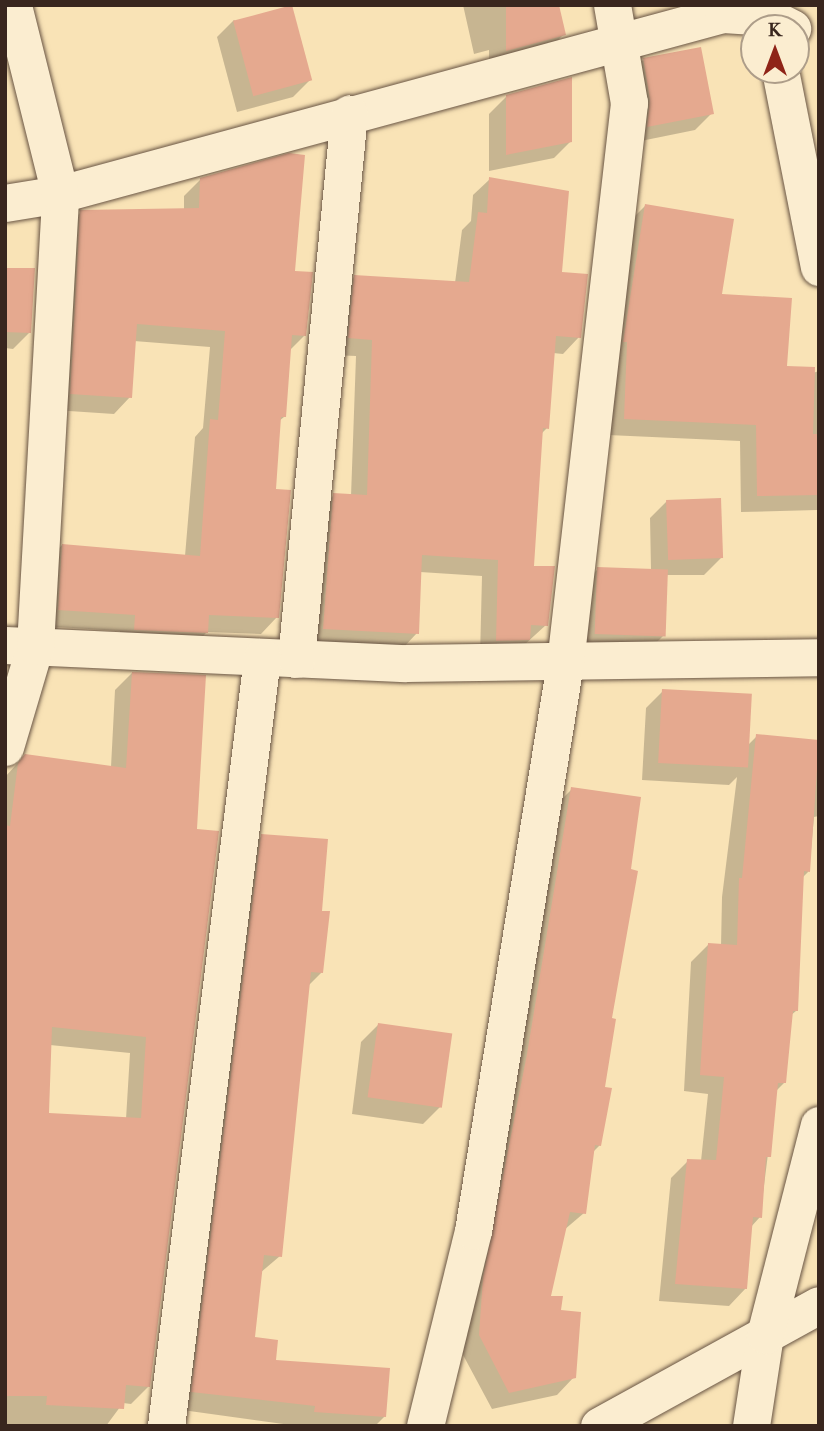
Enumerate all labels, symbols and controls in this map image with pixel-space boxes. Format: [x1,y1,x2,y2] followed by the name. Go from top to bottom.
[740,14,810,84] north arrow
[768,19,782,41] text: K

